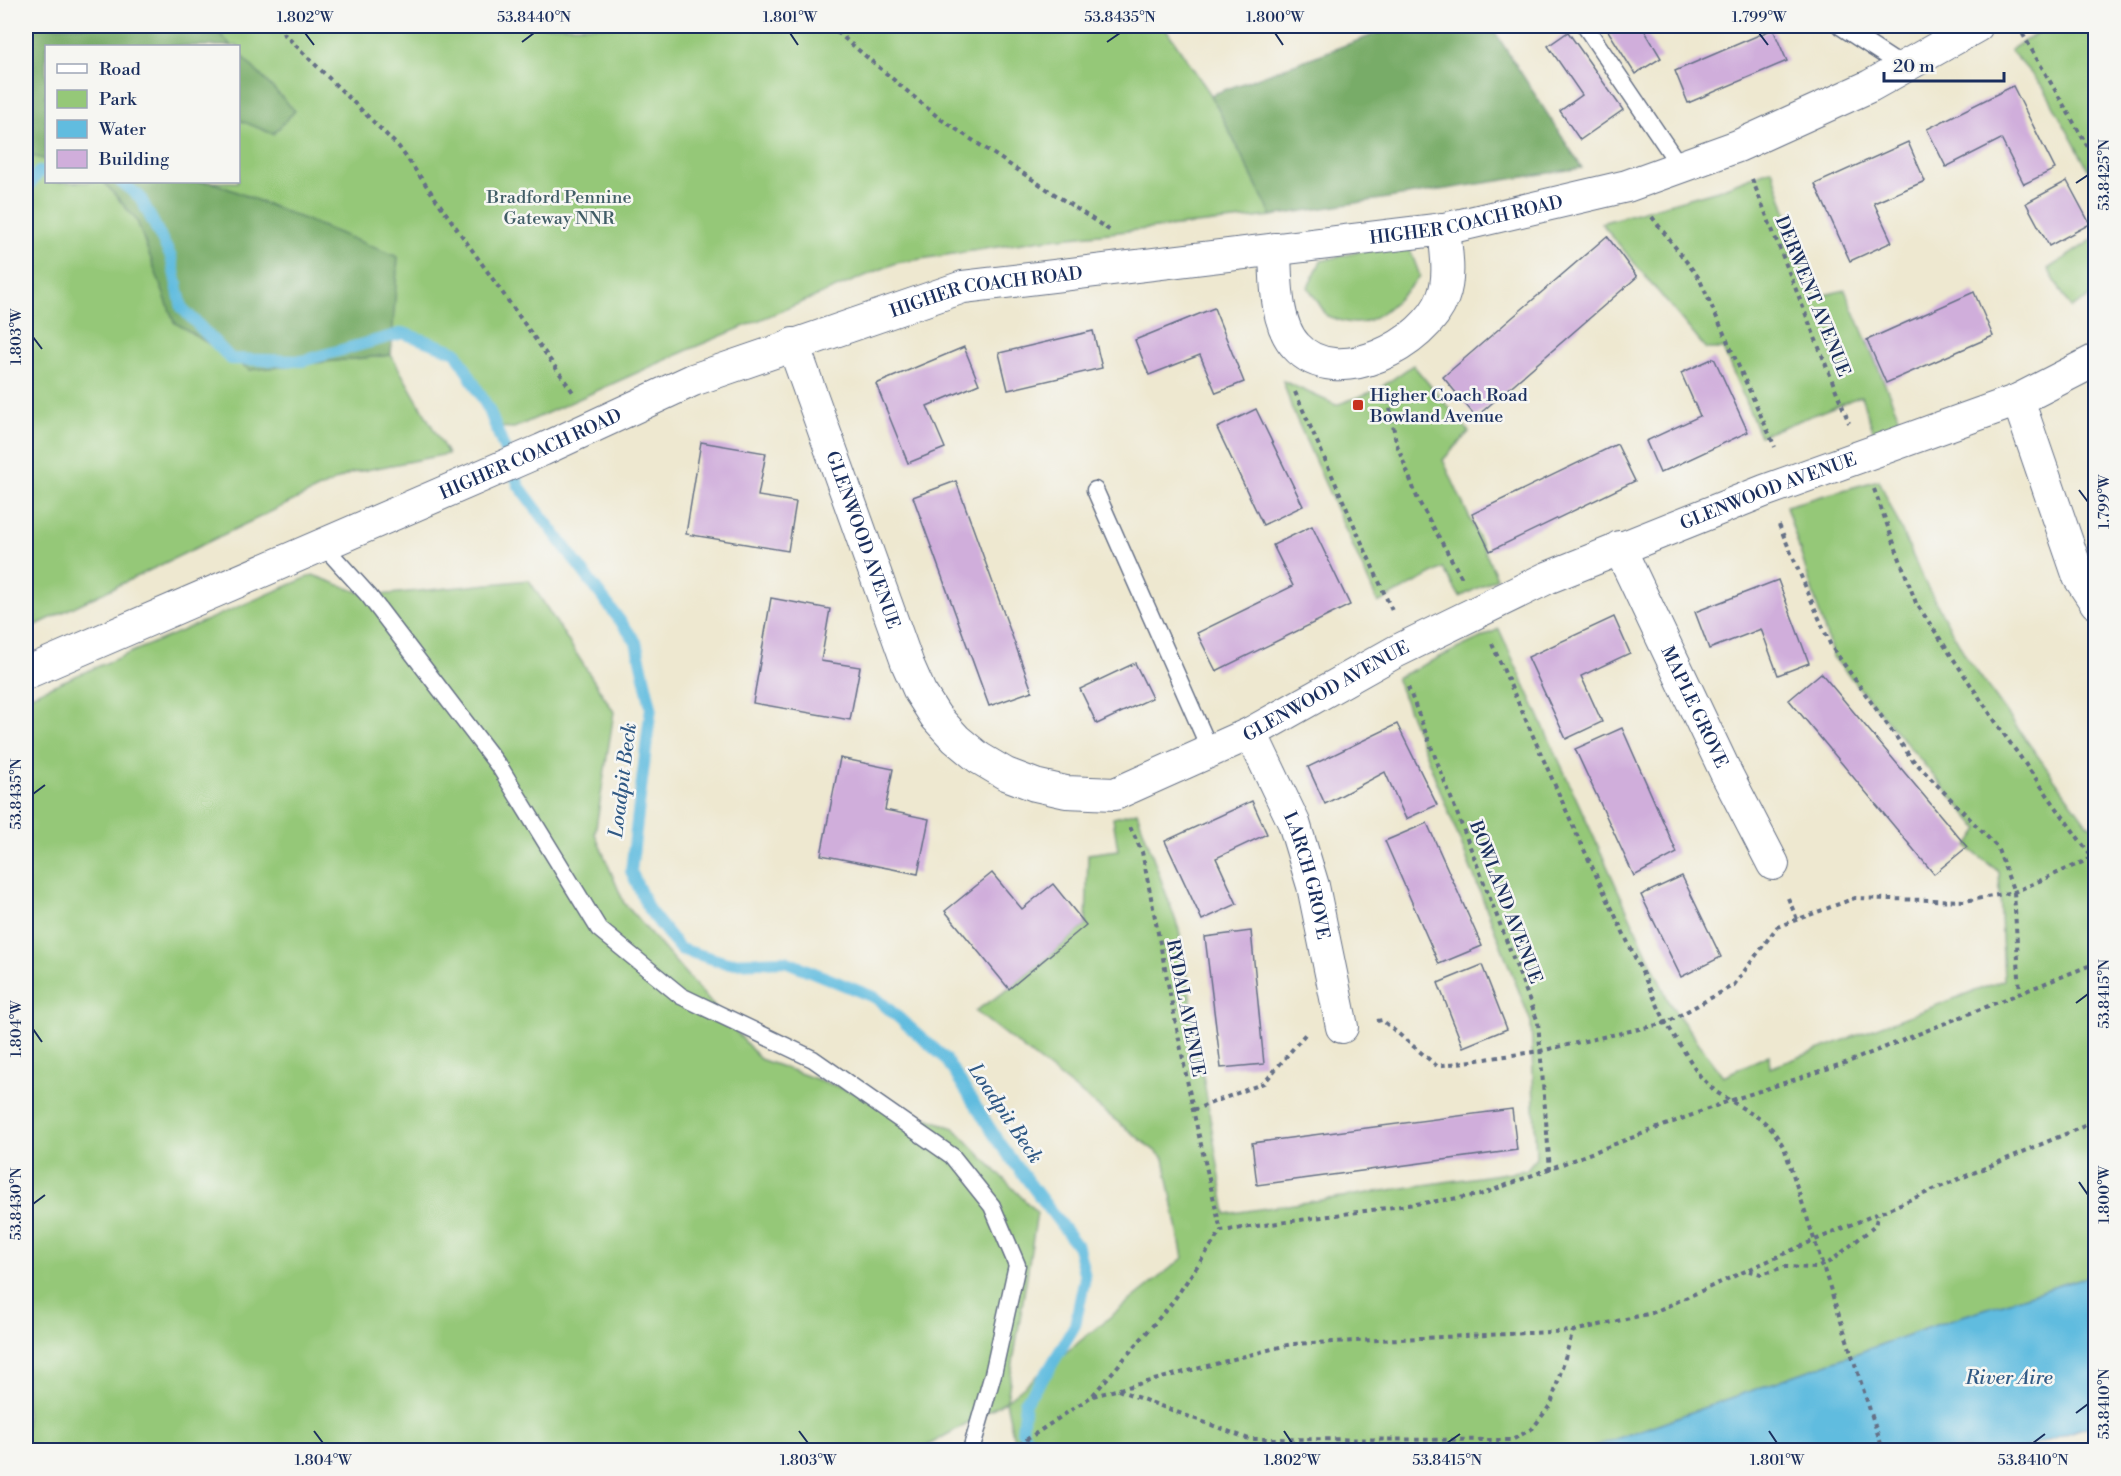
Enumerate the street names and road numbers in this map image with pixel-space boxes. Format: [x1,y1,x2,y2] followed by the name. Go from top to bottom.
[1368,190,1565,250] street label: HIGHER COACH ROAD
[1770,212,1855,380] street label: DERWENT AVENUE
[887,262,1084,323] street label: HIGHER COACH ROAD
[436,404,625,505] street label: HIGHER COACH ROAD
[820,448,905,632] street label: GLENWOOD AVENUE
[1677,448,1860,536] street label: GLENWOOD AVENUE
[1240,636,1413,747] street label: GLENWOOD AVENUE
[1656,642,1733,772] street label: MAPLE GROVE
[1278,808,1335,942] street label: LARCH GROVE
[1463,817,1547,987] street label: BOWLAND AVENUE
[1161,937,1210,1079] street label: RYDAL AVENUE

